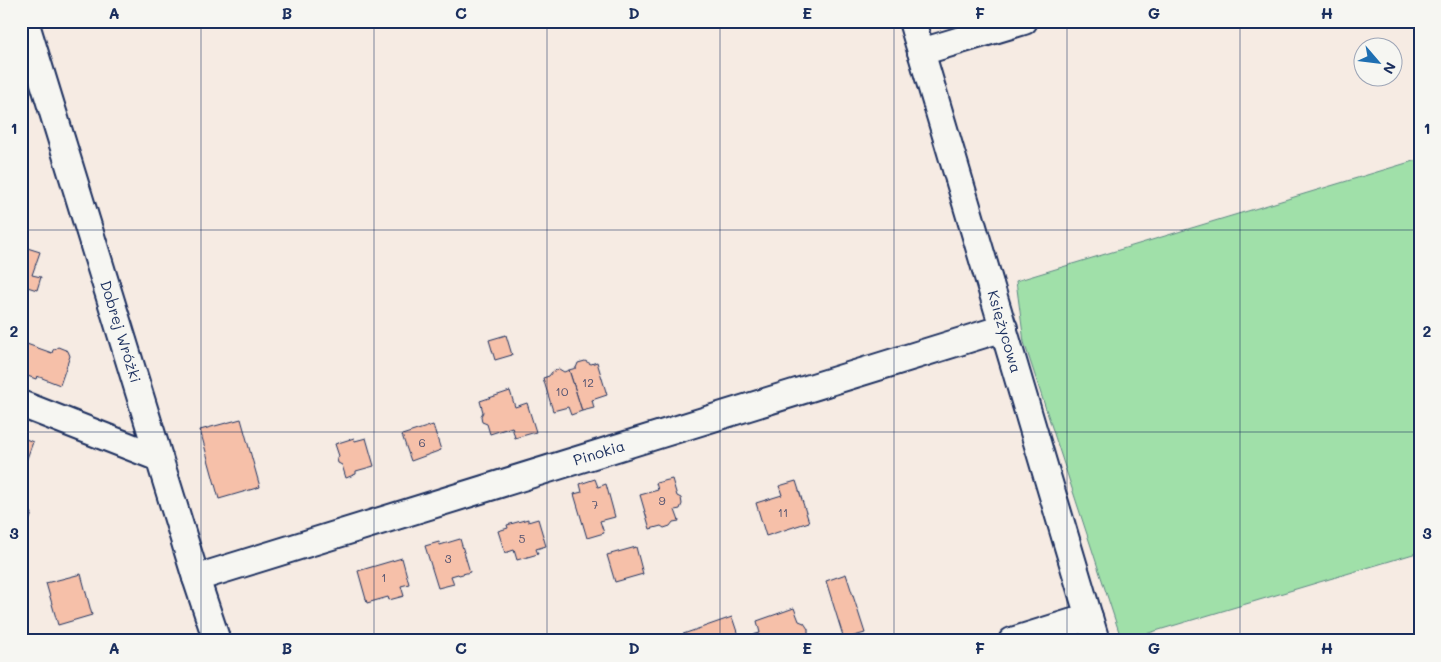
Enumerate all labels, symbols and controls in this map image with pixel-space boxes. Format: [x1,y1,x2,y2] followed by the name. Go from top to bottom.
[108,2,120,23] text: A
[282,2,292,23] text: B
[455,2,467,23] text: C
[628,2,640,23] text: D
[802,2,812,23] text: E
[975,2,985,23] text: F
[1148,2,1160,23] text: G
[1321,2,1333,23] text: H
[1354,38,1404,88] north arrow
[1379,59,1401,77] text: N
[10,117,18,138] text: 1
[1423,117,1431,138] text: 1
[96,278,146,385] street label: Dobrej Wróżki
[983,288,1027,375] street label: Księżycowa
[10,320,19,341] text: 2
[1423,320,1432,341] text: 2
[582,374,594,390] house number: 12
[556,383,569,399] house number: 10
[418,434,426,450] house number: 6
[571,435,627,470] street label: Pinokia
[658,492,666,508] house number: 9
[592,496,599,512] house number: 7
[778,504,788,520] house number: 11
[9,522,19,543] text: 3
[1422,522,1432,543] text: 3
[519,530,526,546] house number: 5
[444,550,452,566] house number: 3
[381,569,387,585] house number: 1
[108,637,120,658] text: A
[282,637,292,658] text: B
[455,637,467,658] text: C
[628,637,640,658] text: D
[802,637,812,658] text: E
[975,637,985,658] text: F
[1148,637,1160,658] text: G
[1321,637,1333,658] text: H

